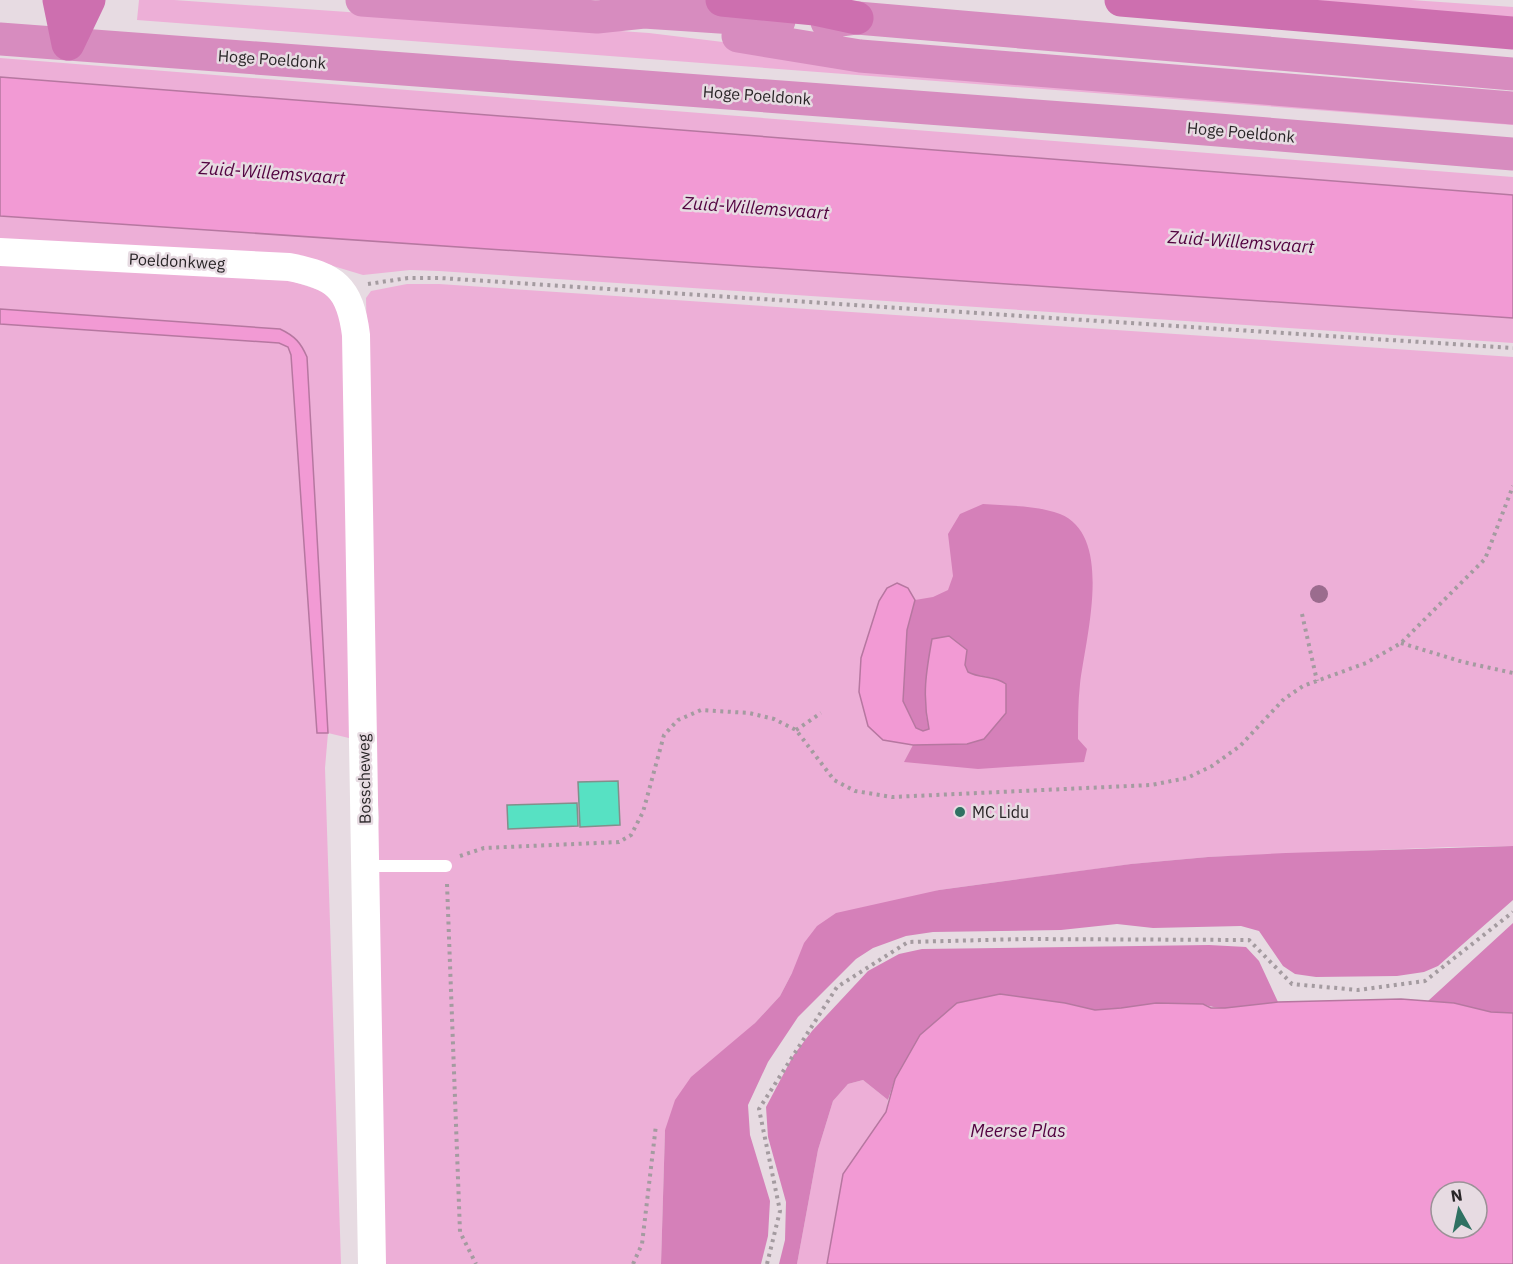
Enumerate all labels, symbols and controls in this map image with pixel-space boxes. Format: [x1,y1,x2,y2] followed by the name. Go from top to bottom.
[217,45,327,73] street label: Hoge Poeldonk
[702,81,812,109] street label: Hoge Poeldonk
[1186,117,1296,147] street label: Hoge Poeldonk
[197,156,347,189] water label: Zuid-Willemsvaart
[681,191,831,224] water label: Zuid-Willemsvaart
[1166,225,1316,258] water label: Zuid-Willemsvaart
[128,248,226,274] street label: Poeldonkweg
[353,733,375,824] street label: Bosscheweg
[972,802,1029,822] place label: MC Lidu
[953,805,967,819] marker: MC Lidu
[970,1119,1066,1142] water label: Meerse Plas
[1429,1180,1489,1240] north arrow
[1449,1184,1464,1206] text: N

